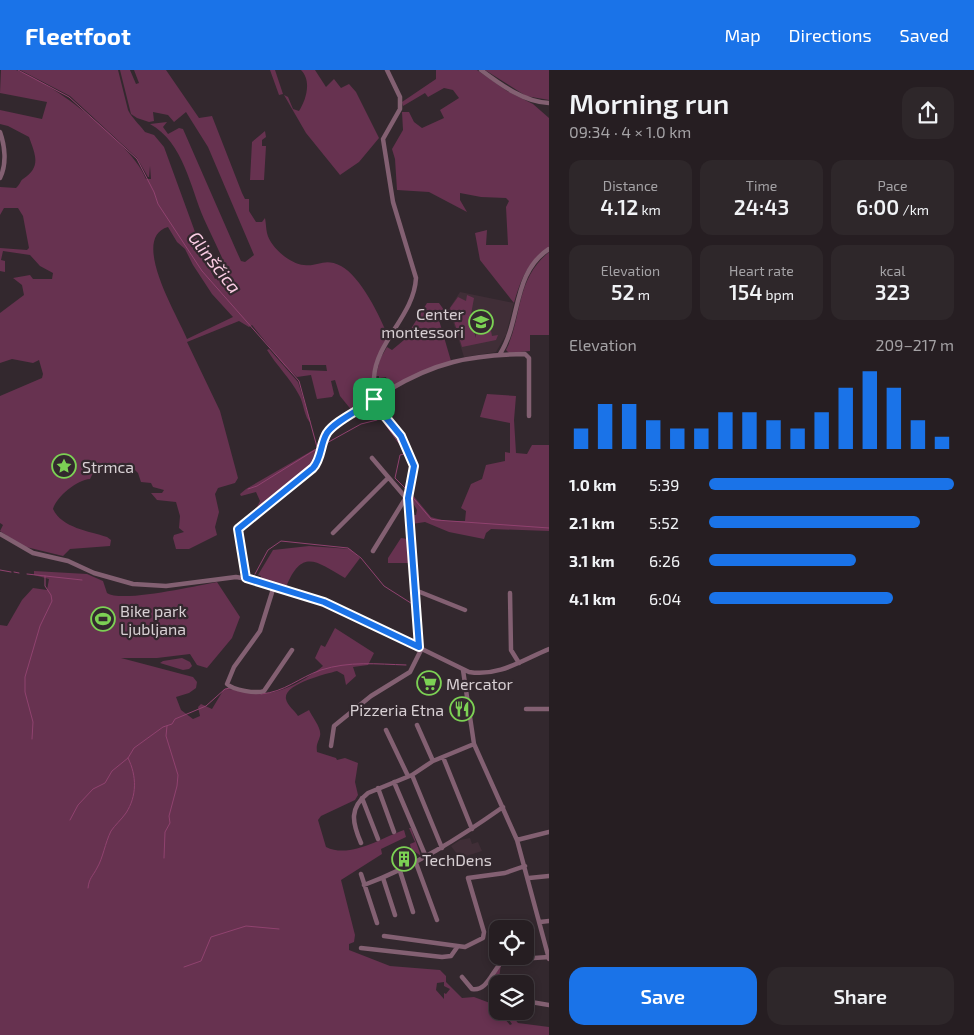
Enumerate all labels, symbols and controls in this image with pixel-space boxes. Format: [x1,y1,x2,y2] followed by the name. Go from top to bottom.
[25,21,131,50] text: Fleetfoot
[724,24,761,46] text: Map
[789,24,872,46] text: Directions
[900,24,949,46] text: Saved
[569,86,729,120] text: Morning run
[902,87,954,139] button: share
[569,122,691,141] text: 09:34 · 4 × 1.0 km
[603,177,658,194] text: Distance
[746,177,777,194] text: Time
[877,177,908,194] text: Pace
[600,194,638,219] text: 4.12
[734,194,789,219] text: 24:43
[856,194,899,219] text: 6:00
[638,201,661,218] text: km
[899,201,929,218] text: /km
[184,227,246,297] water label: Glinščica
[601,262,660,279] text: Elevation
[729,262,794,279] text: Heart rate
[880,262,905,279] text: kcal
[611,279,635,304] text: 52
[729,279,762,304] text: 154
[875,279,910,304] text: 323
[635,286,650,303] text: m
[762,286,794,303] text: bpm
[381,304,465,341] place label: Center montessori
[468,309,494,335] school or university icon: Center montessori
[569,335,637,354] text: Elevation
[876,335,954,354] text: 209–217 m
[353,378,395,420] pin
[360,385,388,413] icon: arrive
[51,453,77,479] place icon: Strmca
[82,457,134,476] place label: Strmca
[569,475,616,494] text: 1.0 km
[649,475,679,494] text: 5:39
[569,513,615,532] text: 2.1 km
[649,513,679,532] text: 5:52
[569,551,615,570] text: 3.1 km
[649,551,680,570] text: 6:26
[569,589,616,608] text: 4.1 km
[649,589,681,608] text: 6:04
[120,601,187,639] place label: Bike park Ljubljana
[90,606,116,632] sports icon: Bike park Ljubljana
[416,670,442,696] supermarket icon: Mercator
[446,674,514,693] place label: Mercator
[449,696,475,722] restaurant icon: Pizzeria Etna
[350,700,444,719] place label: Pizzeria Etna
[391,846,417,872] building icon: TechDens
[422,850,492,869] place label: TechDens
[489,920,534,1020] map controls
[489,920,534,965] button: locate
[569,967,757,1025] button: Save
[767,967,954,1025] button: Share
[489,975,534,1020] button: layers

